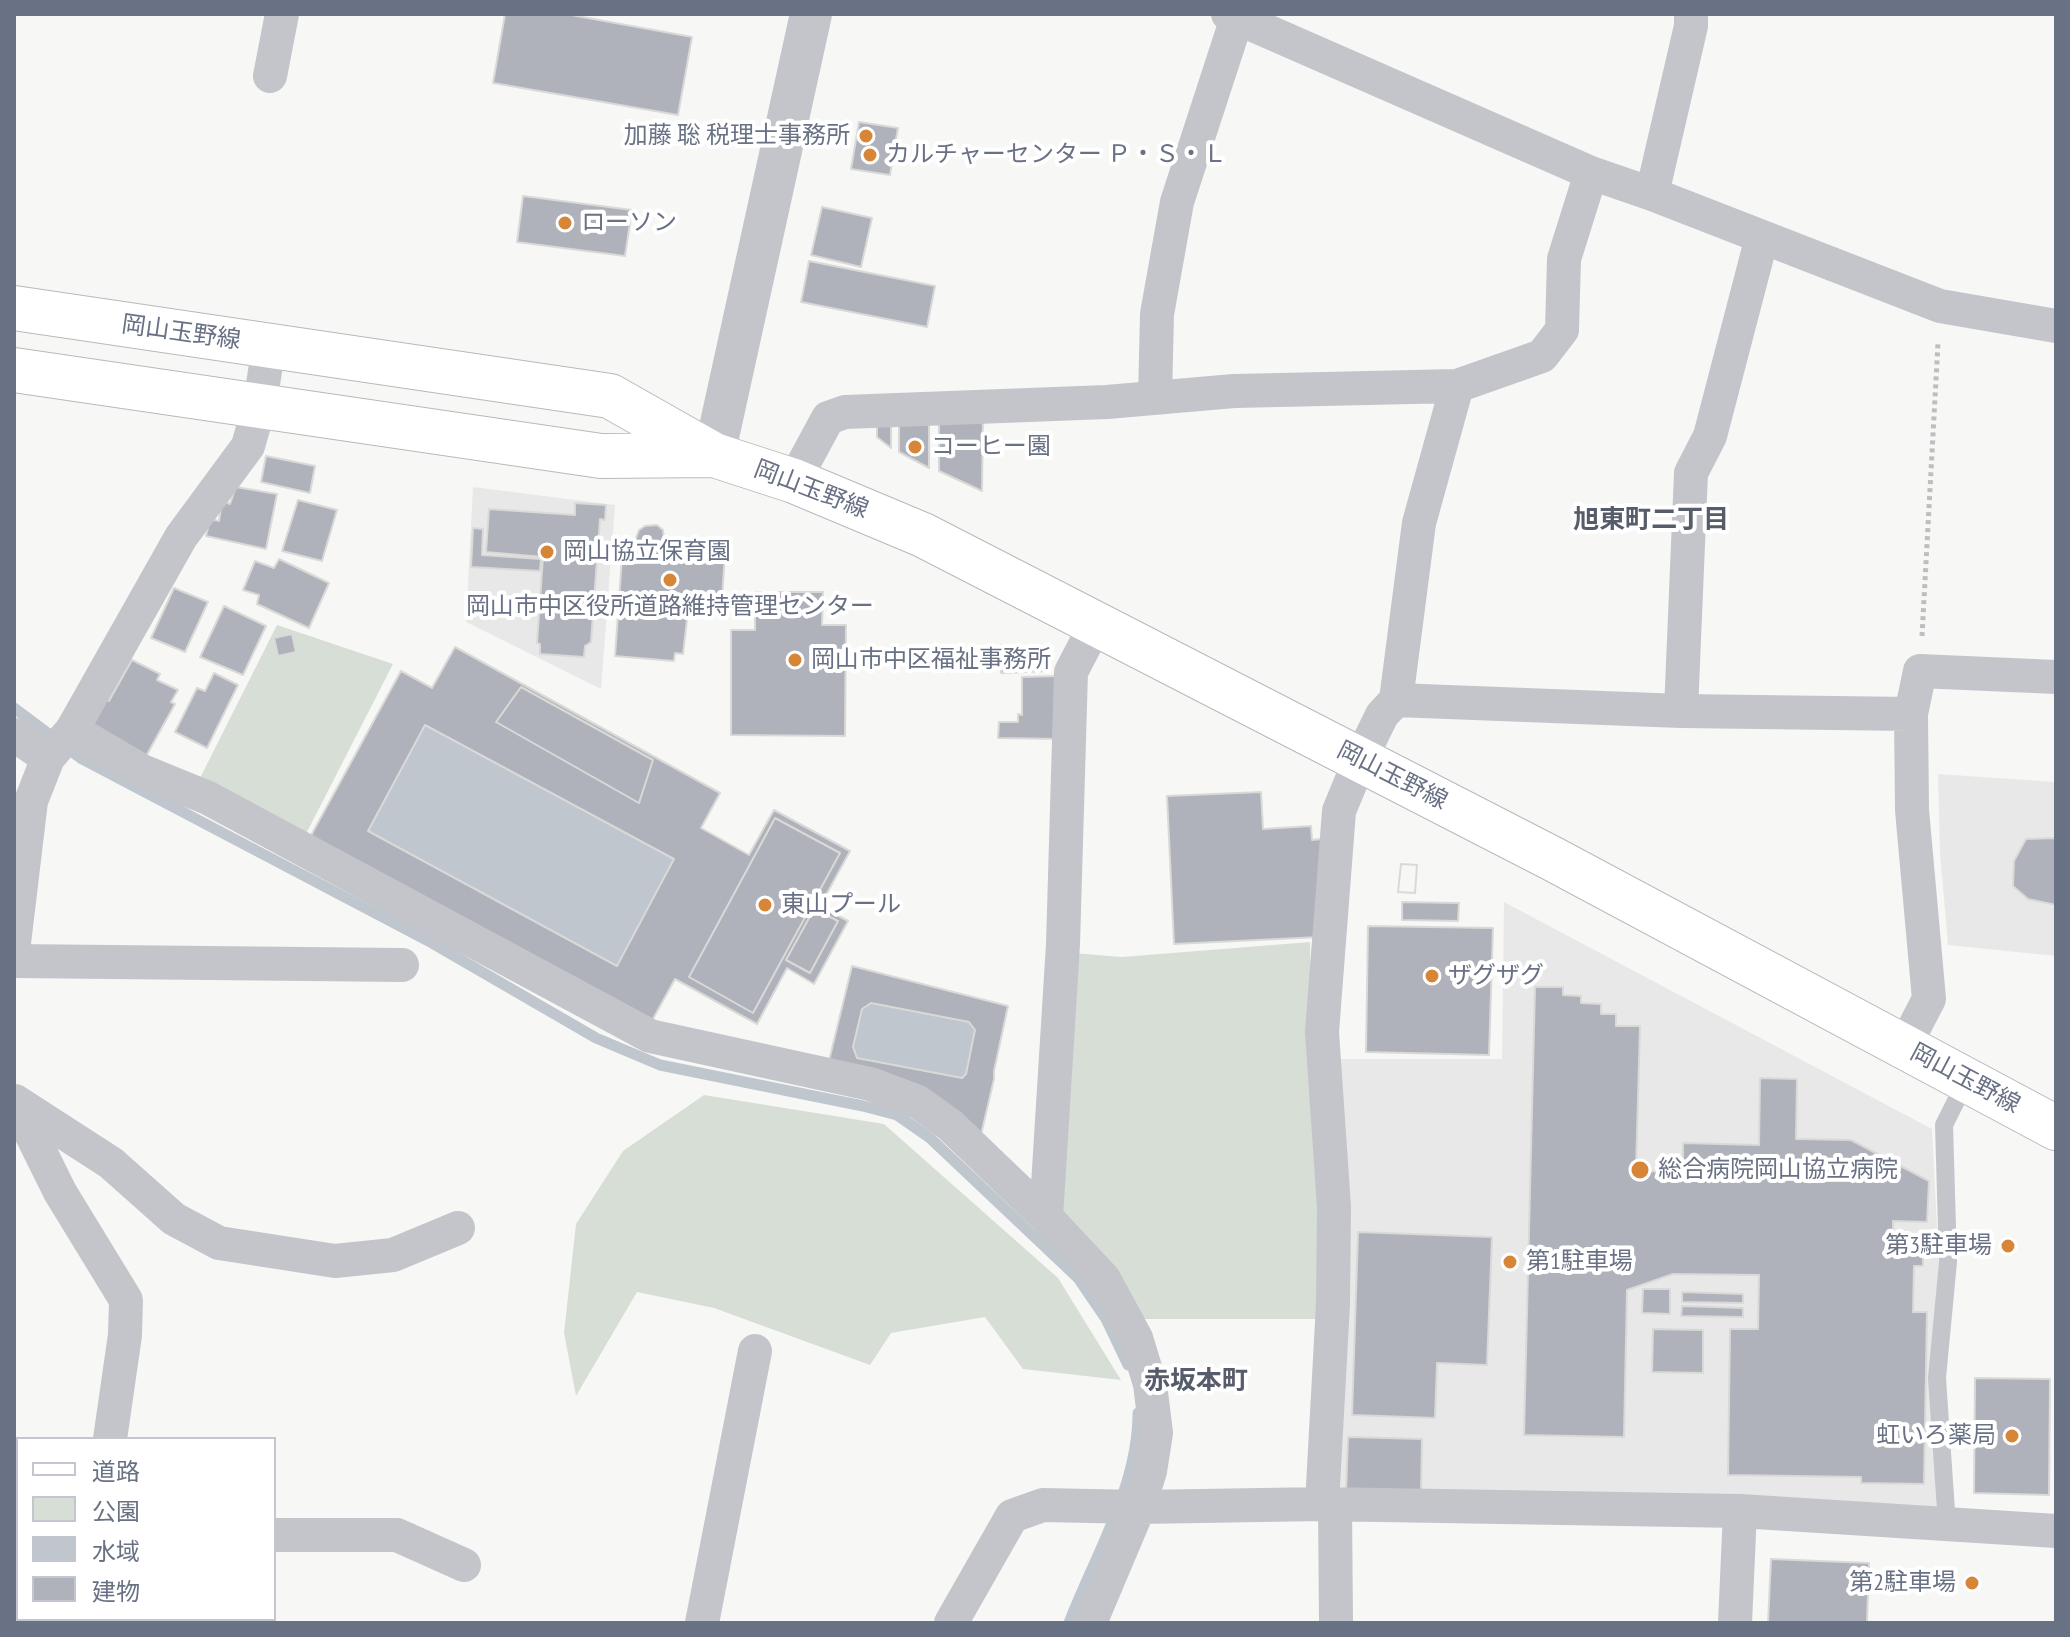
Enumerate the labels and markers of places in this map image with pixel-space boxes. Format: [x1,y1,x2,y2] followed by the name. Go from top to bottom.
[624,122,850,150] place label: 加藤 聡 税理士事務所
[857,127,875,145] marker: 加藤 聡 税理士事務所
[886,141,1227,169] place label: カルチャーセンター Ｐ・Ｓ・Ｌ
[861,146,879,164] marker: カルチャーセンター Ｐ・Ｓ・Ｌ
[581,209,677,237] place label: ローソン
[556,214,574,232] marker: ローソン
[931,433,1051,461] place label: コーヒー園
[906,438,924,456] marker: コーヒー園
[563,538,731,566] place label: 岡山協立保育園
[538,543,556,561] marker: 岡山協立保育園
[661,571,679,589] marker: 岡山市中区役所道路維持管理センター
[466,593,874,621] place label: 岡山市中区役所道路維持管理センター
[811,646,1051,674] place label: 岡山市中区福祉事務所
[786,651,804,669] marker: 岡山市中区福祉事務所
[781,891,901,919] place label: 東山プール
[756,896,774,914] marker: 東山プール
[1448,962,1544,990] place label: ザグザグ
[1423,967,1441,985] marker: ザグザグ
[1658,1156,1898,1184] place label: 総合病院岡山協立病院
[1629,1159,1651,1181] marker: 総合病院岡山協立病院
[1885,1232,1992,1260] place label: 第3駐車場
[1999,1237,2017,1255] marker: 第3駐車場
[1526,1248,1633,1276] place label: 第1駐車場
[1501,1253,1519,1271] marker: 第1駐車場
[1876,1422,1996,1450] place label: 虹いろ薬局
[2003,1427,2021,1445] marker: 虹いろ薬局
[1849,1569,1956,1597] place label: 第2駐車場
[1963,1574,1981,1592] marker: 第2駐車場

